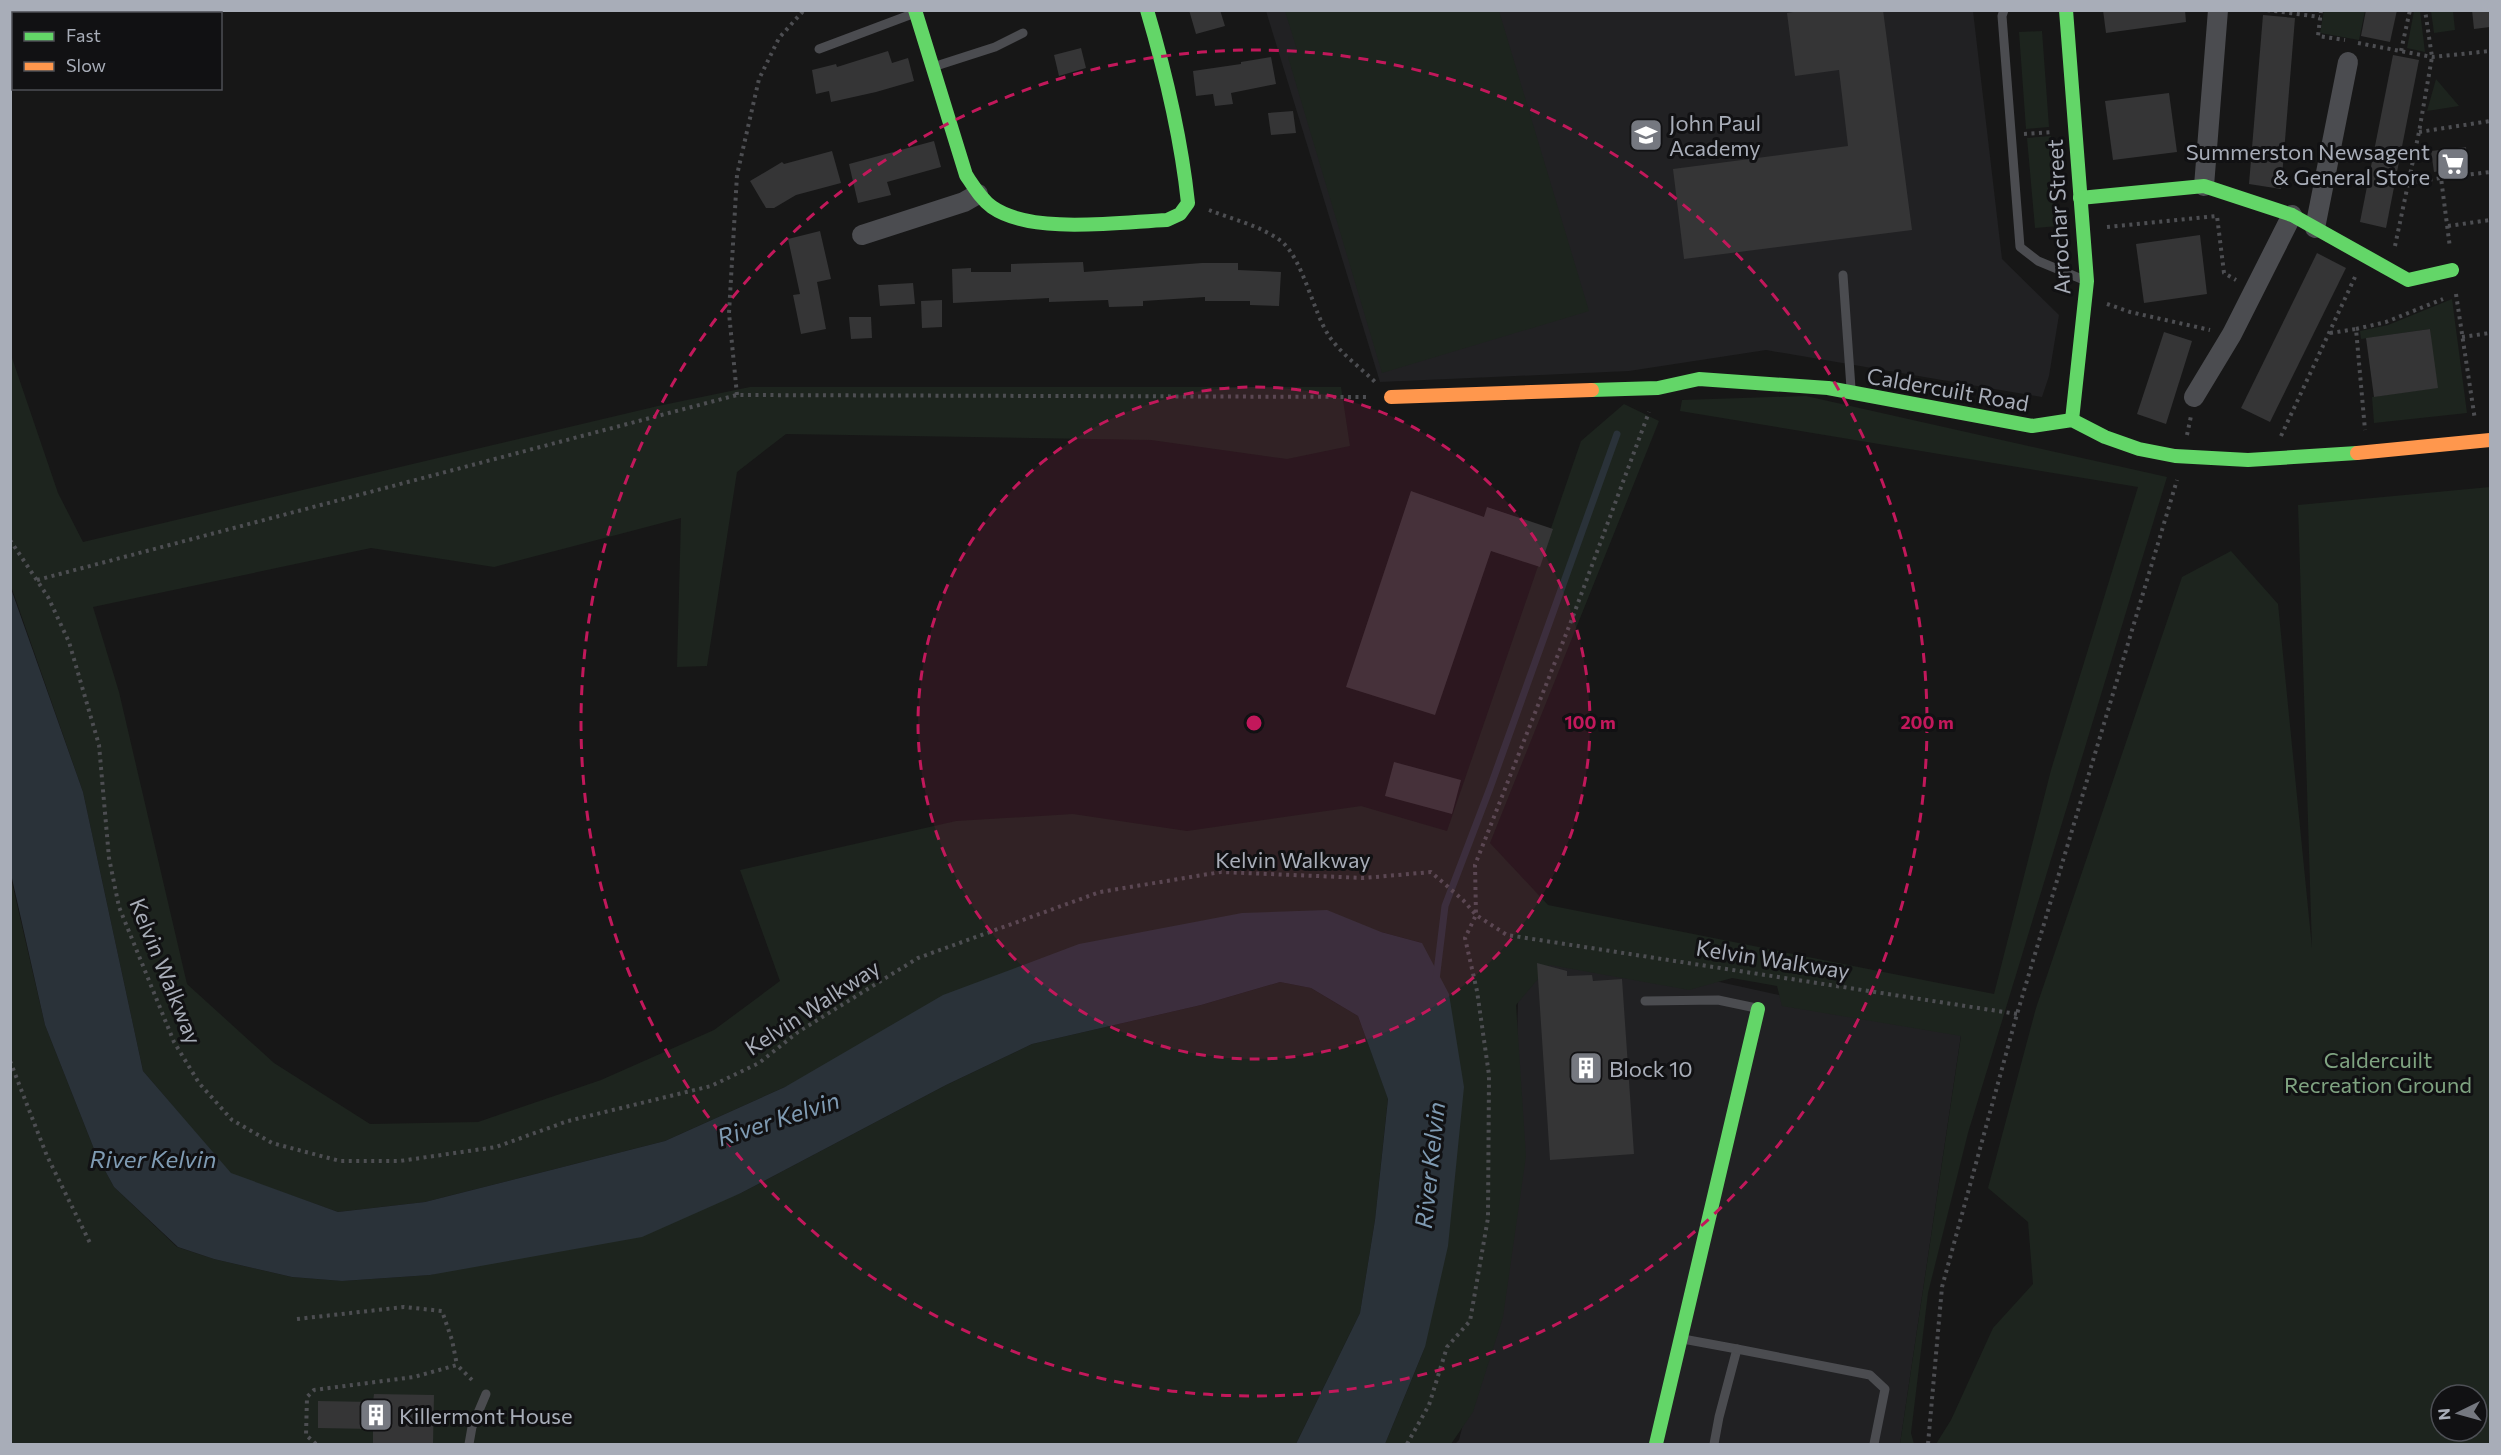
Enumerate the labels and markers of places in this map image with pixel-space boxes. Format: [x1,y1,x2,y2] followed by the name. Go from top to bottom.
[1669,109,1761,161] place label: John Paul Academy
[1628,117,1664,153] school or university icon: John Paul Academy
[2186,138,2430,190] place label: Summerston Newsagent & General Store
[2435,146,2471,182] supermarket icon: Summerston Newsagent & General Store
[1244,713,1264,733] centre of rings
[1568,1050,1604,1086] building icon: Block 10
[1609,1055,1693,1082] place label: Block 10
[358,1397,394,1433] building icon: Killermont House
[399,1402,573,1429] place label: Killermont House

